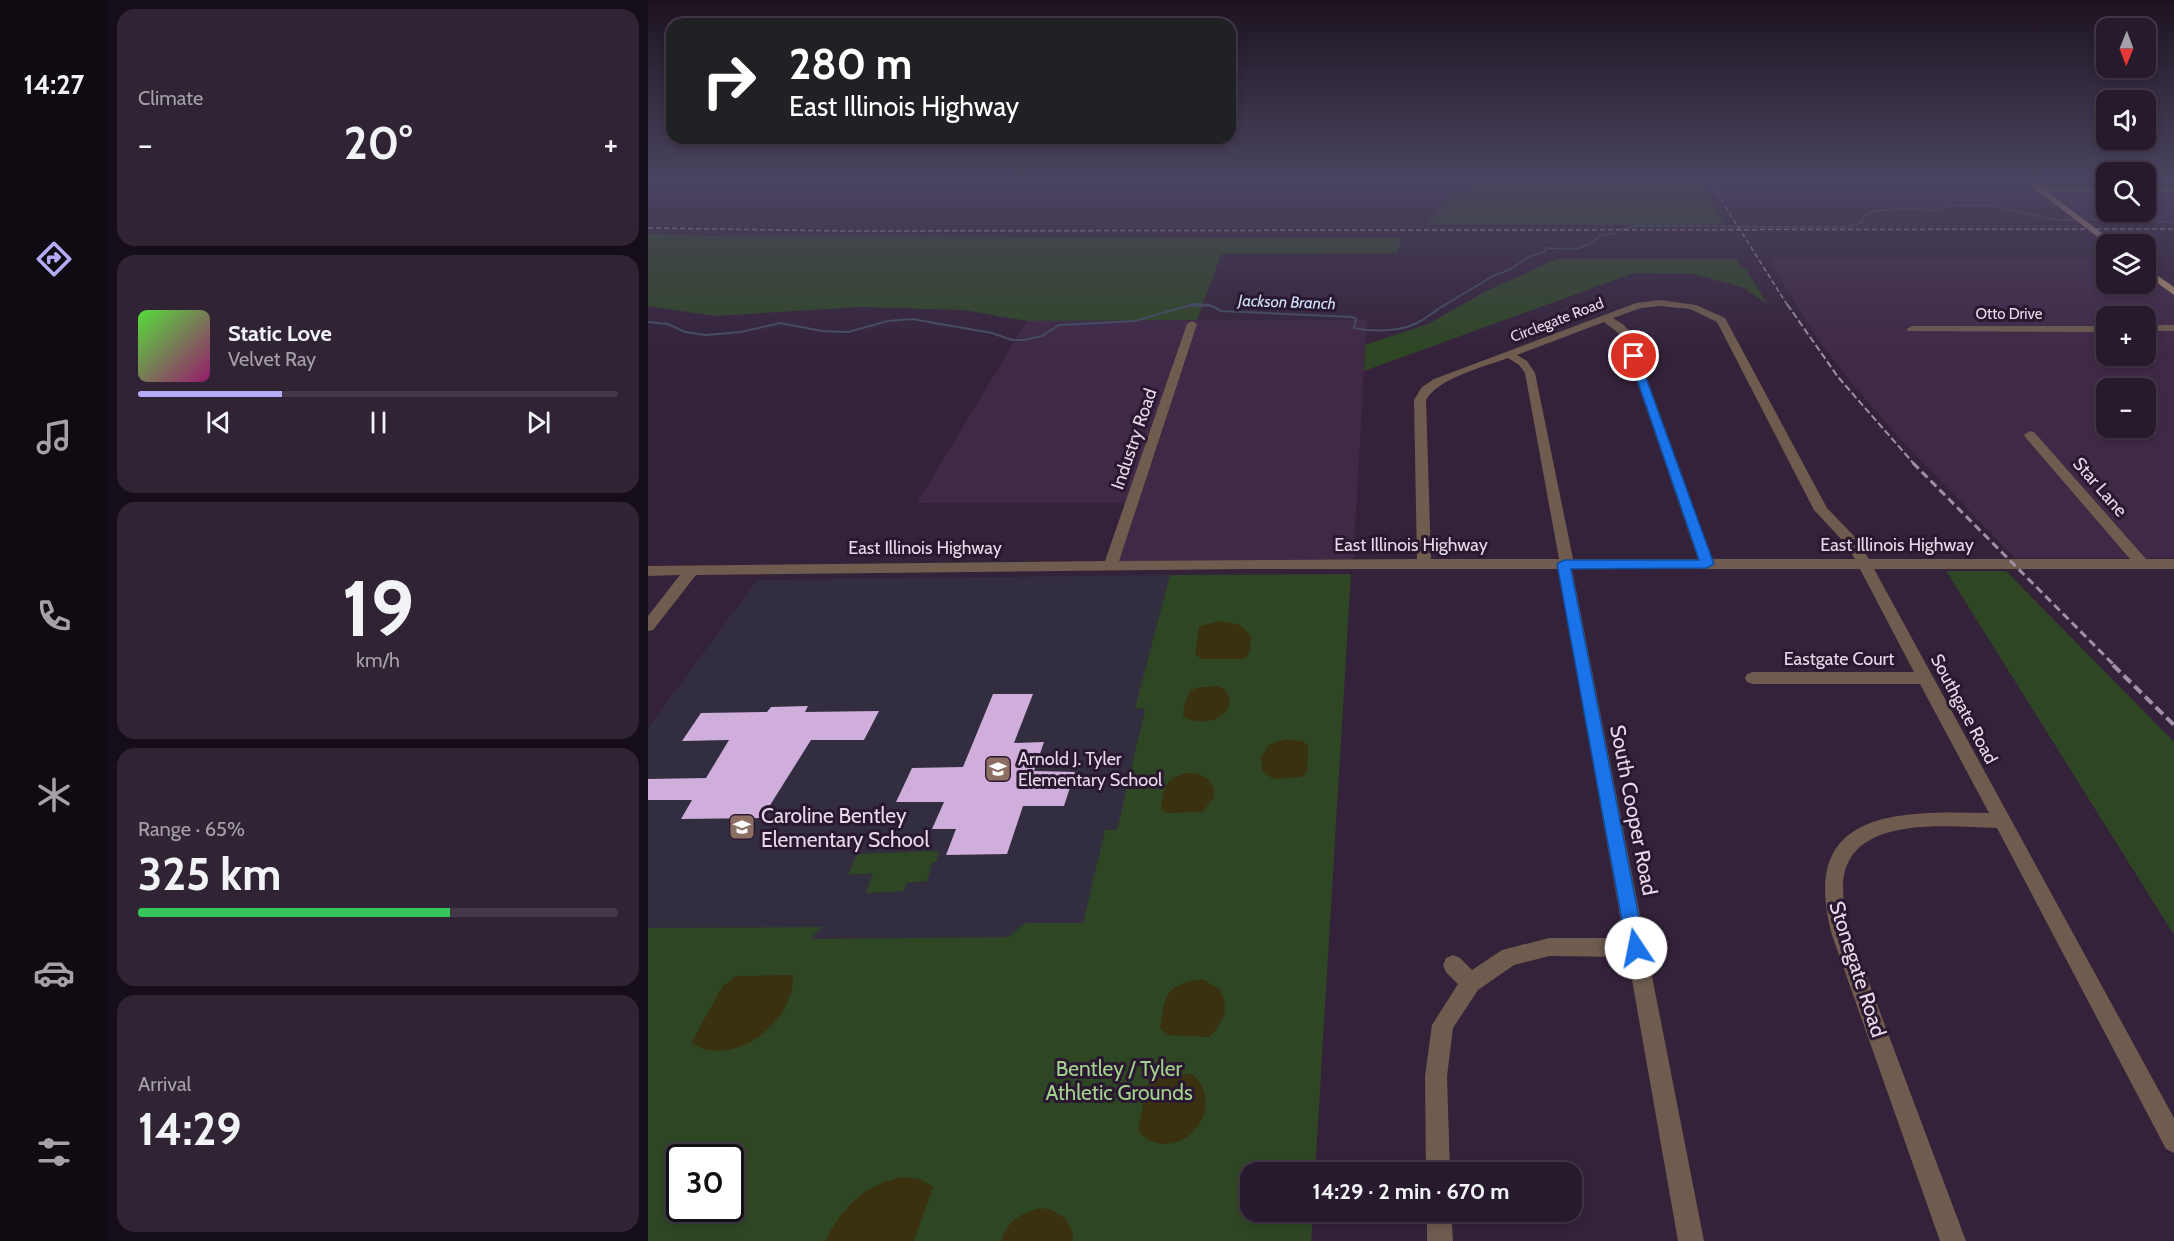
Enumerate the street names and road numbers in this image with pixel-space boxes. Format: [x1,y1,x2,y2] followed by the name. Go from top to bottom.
[1508,294,1606,346] street label: Circlegate Road
[1976,305,2043,323] street label: Otto Drive
[1106,386,1162,492] street label: Industry Road
[2068,453,2132,521] street label: Star Lane
[1334,534,1488,556] street label: East Illinois Highway
[1820,534,1974,556] street label: East Illinois Highway
[848,537,1002,559] street label: East Illinois Highway
[1784,648,1894,670] street label: Eastgate Court
[1926,650,2002,768] street label: Southgate Road
[1605,723,1663,897] street label: South Cooper Road
[1824,898,1892,1040] street label: Stonegate Road

